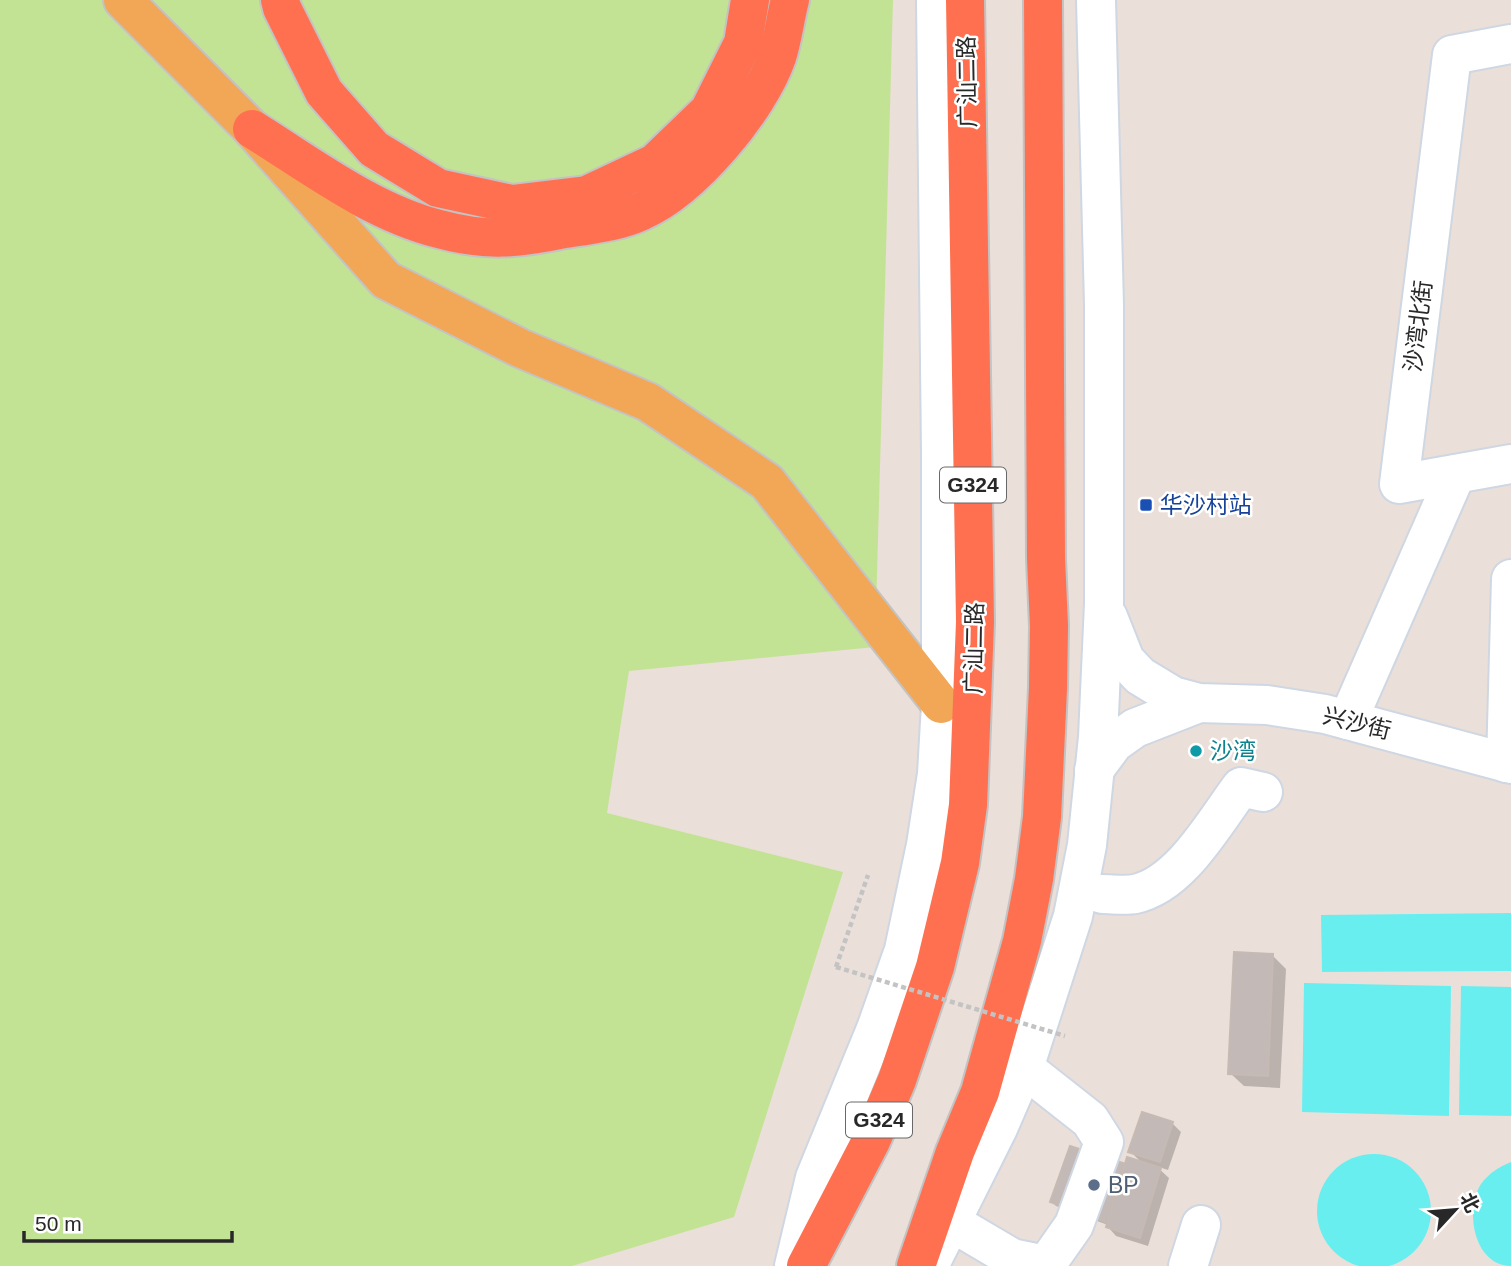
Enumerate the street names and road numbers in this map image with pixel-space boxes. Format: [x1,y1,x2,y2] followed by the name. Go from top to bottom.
[953,36,981,128] street label: 广汕二路
[1399,279,1437,373] street label: 沙湾北街
[940,468,1006,503] road number: G324
[960,602,988,694] street label: 广汕二路
[1320,702,1394,744] street label: 兴沙街
[846,1102,912,1138] road number: G324

